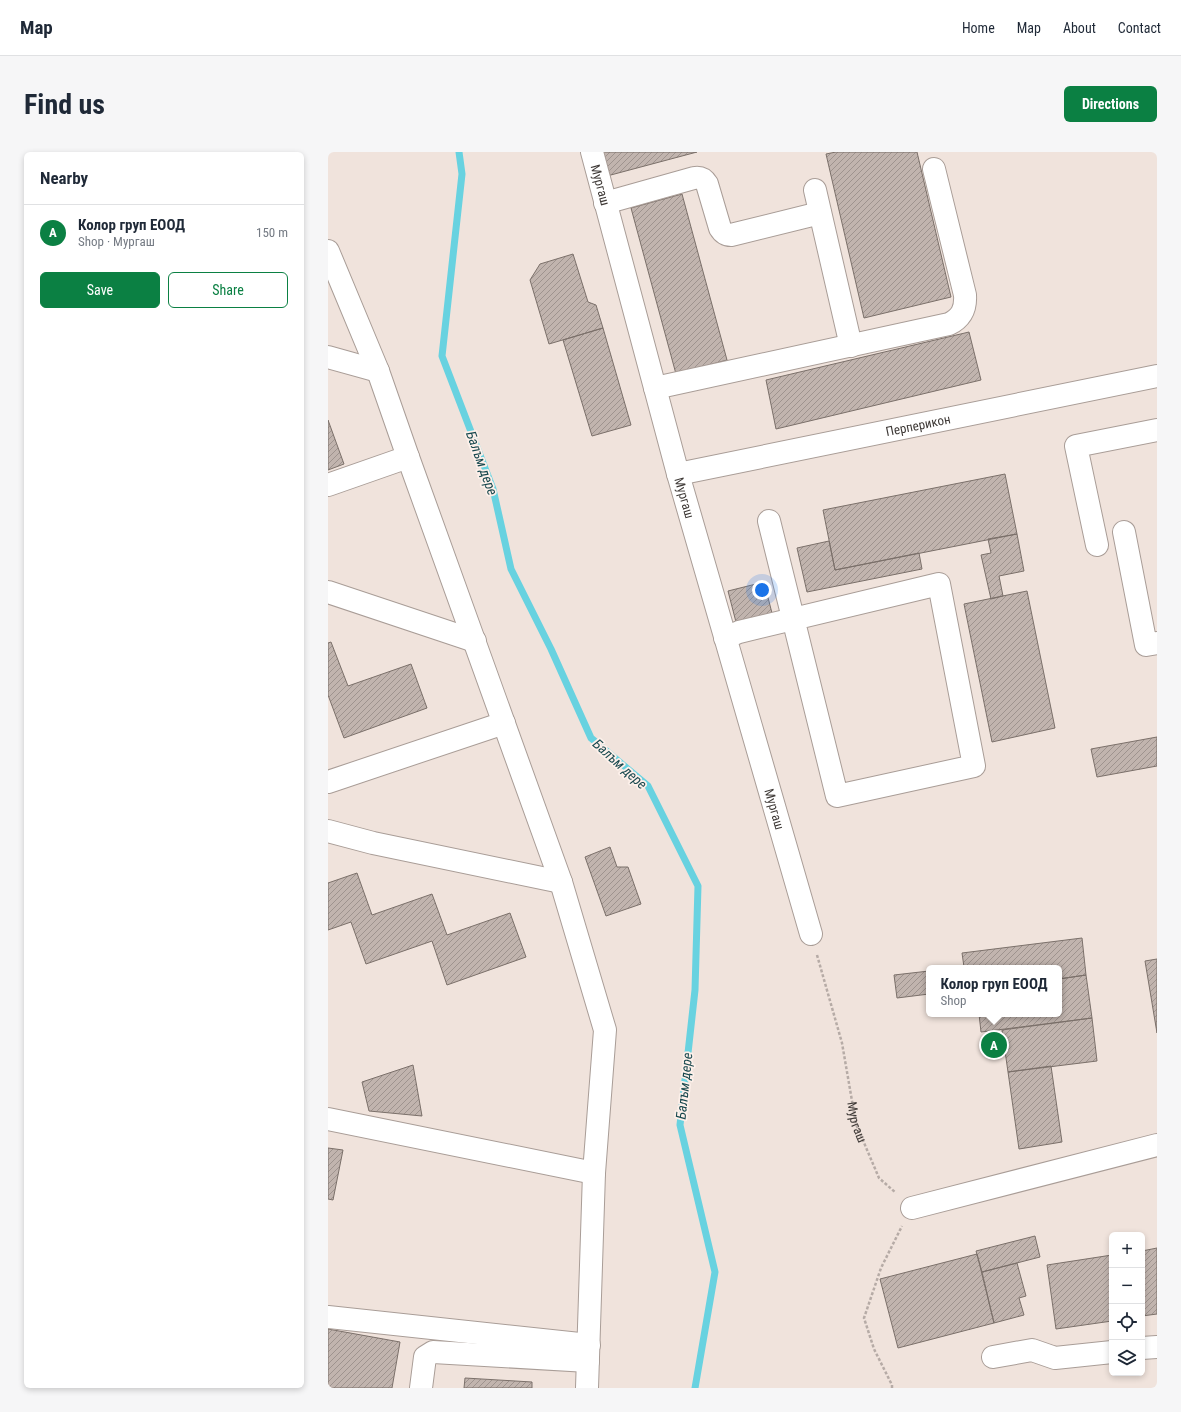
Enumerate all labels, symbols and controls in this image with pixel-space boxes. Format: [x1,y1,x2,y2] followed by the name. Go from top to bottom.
[20,16,53,39] text: Map
[962,20,995,36] text: Home
[1017,20,1041,36] text: Map
[1063,20,1096,36] text: About
[1118,20,1161,36] text: Contact
[1064,86,1157,122] button: Directions
[24,88,105,121] text: Find us
[588,163,613,207] street label: Мургаш
[40,168,88,188] text: Nearby
[78,216,185,234] text: Колор груп ЕООД
[49,225,57,240] text: A
[256,225,288,240] text: 150 m
[78,234,155,249] text: Shop · Мургаш
[40,272,160,308] button: Save
[168,272,288,308] button: Share
[884,411,952,439] street label: Перперикон
[463,429,501,497] water label: Балъм дере
[672,476,698,520] street label: Мургаш
[752,580,772,600] your location
[590,736,650,792] water label: Балъм дере
[762,787,788,831] street label: Мургаш
[926,965,1062,1017] popup
[940,975,1048,993] text: Колор груп ЕООД
[940,993,966,1008] text: Shop
[981,1030,1007,1060] pin: A
[673,1052,695,1120] water label: Балъм дере
[845,1100,870,1145] street label: Мургаш
[1109,1232,1145,1376] map controls
[1109,1232,1145,1268] button: +
[1109,1268,1145,1304] button: −
[1109,1304,1145,1340] button: locate
[1109,1340,1145,1376] button: layers

